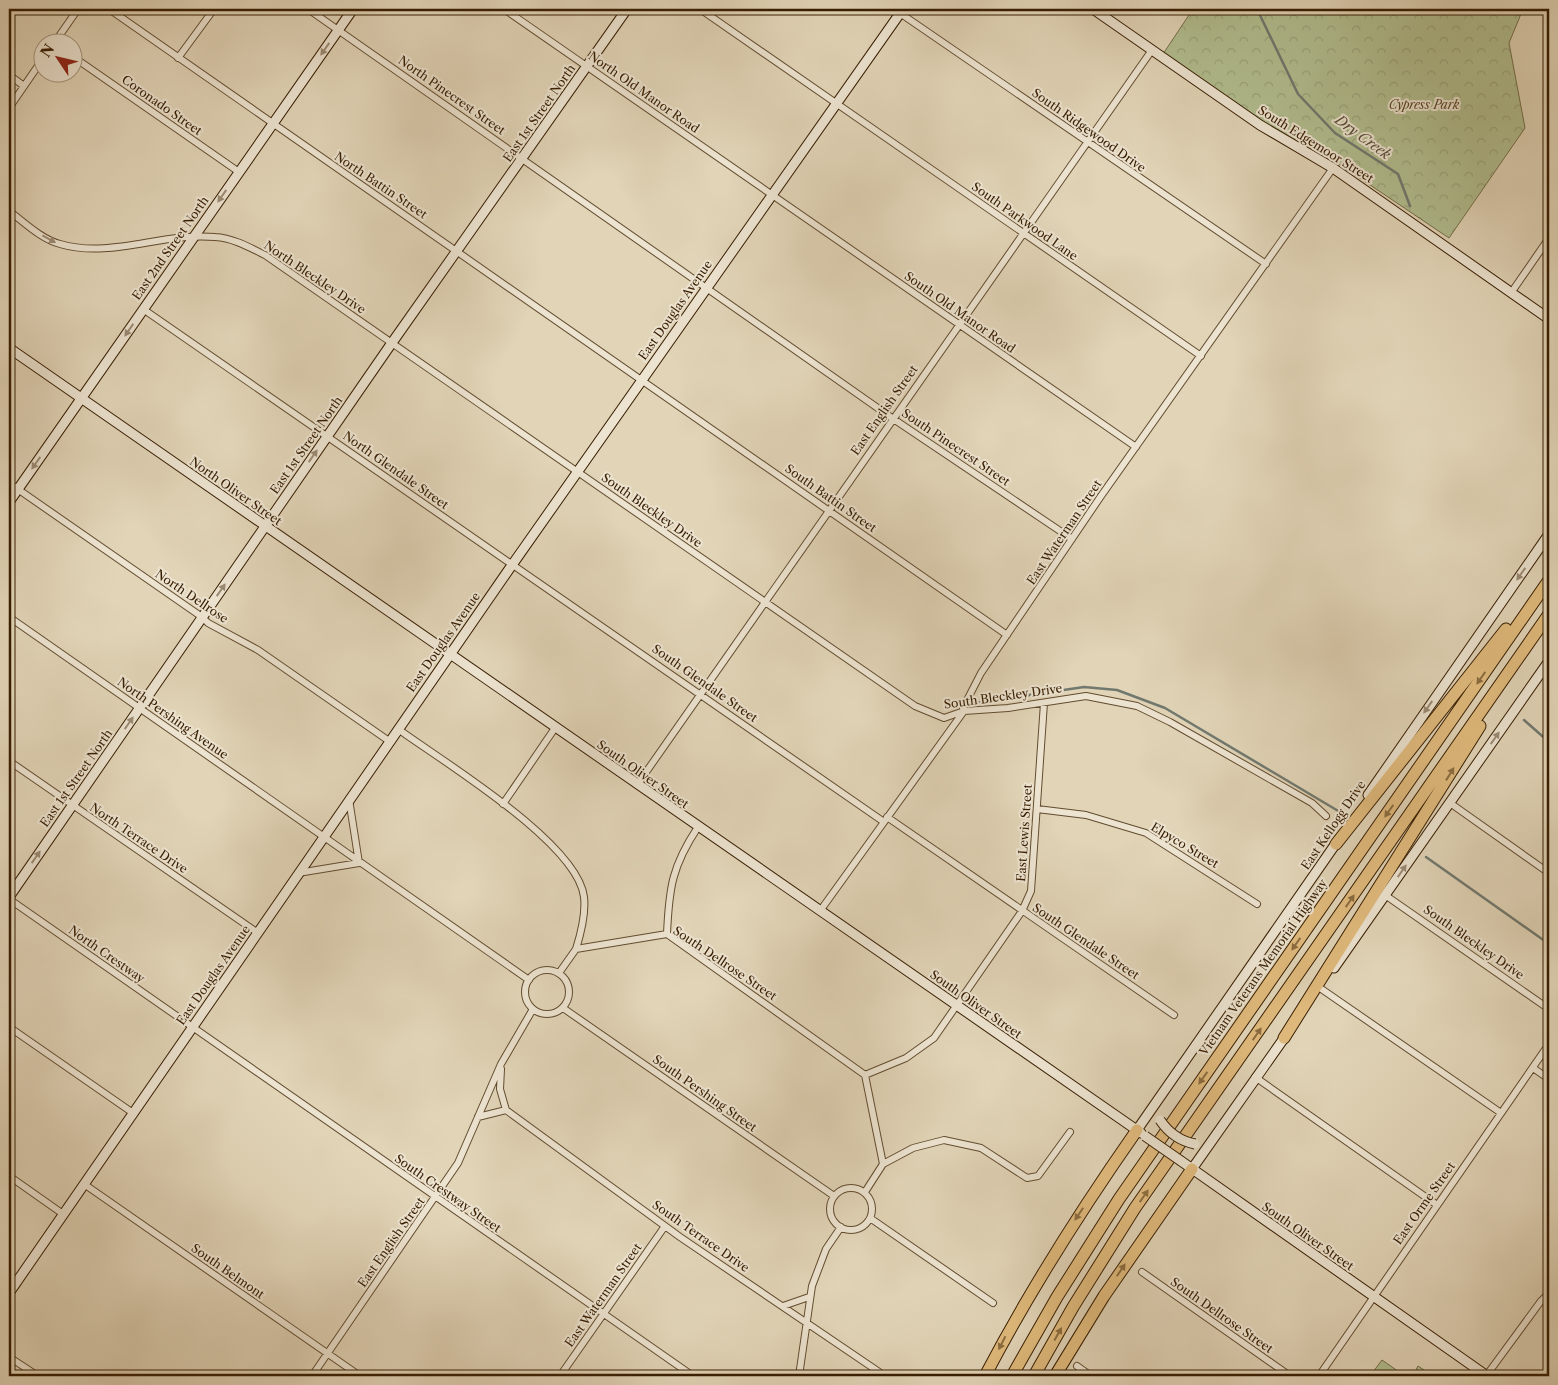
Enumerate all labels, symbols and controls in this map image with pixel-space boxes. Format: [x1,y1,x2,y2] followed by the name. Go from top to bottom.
[32,32,82,82] north arrow
[36,40,58,61] text: N
[320,42,330,56] one-way arrow
[586,48,703,136] street label: North Old Manor Road
[396,52,509,138] street label: North Pinecrest Street
[500,61,579,165] street label: East 1st Street North
[119,72,206,139] street label: Coronado Street
[1029,85,1149,175] street label: South Ridgewood Drive
[1389,97,1460,112] park label: Cypress Park
[1255,102,1377,186] street label: South Edgemoor Street
[1331,110,1395,164] water label: Dry Creek
[332,148,431,222] street label: North Battin Street
[969,179,1081,263] street label: South Parkwood Lane
[217,190,227,203] one-way arrow
[129,193,212,303] street label: East 2nd Street North
[42,234,56,243] one-way arrow
[261,237,369,317] street label: North Bleckley Drive
[635,257,715,363] street label: East Douglas Avenue
[902,268,1019,356] street label: South Old Manor Road
[124,323,134,336] one-way arrow
[847,361,921,458] street label: East English Street
[267,393,346,497] street label: East 1st Street North
[899,405,1014,489] street label: South Pinecrest Street
[340,428,452,513] street label: North Glendale Street
[308,449,318,463] one-way arrow
[187,454,285,529] street label: North Oliver Street
[31,456,41,470] one-way arrow
[782,461,880,536] street label: South Battin Street
[599,470,705,551] street label: South Bleckley Drive
[1023,476,1105,587] street label: East Waterman Street
[153,566,232,626] street label: North Dellrose
[1516,568,1526,581] one-way arrow
[216,583,226,596] one-way arrow
[403,589,483,695] street label: East Douglas Avenue
[649,641,761,726] street label: South Glendale Street
[1476,671,1486,684] one-way arrow
[115,674,232,762] street label: North Pershing Avenue
[943,680,1063,712] street label: South Bleckley Drive
[1423,701,1433,714] one-way arrow
[124,716,134,730] one-way arrow
[37,726,116,830] street label: East 1st Street North
[1490,731,1500,745] one-way arrow
[594,737,692,812] street label: South Oliver Street
[1445,768,1454,781] one-way arrow
[1298,777,1369,872] street label: East Kellogg Drive
[1013,783,1035,882] street label: East Lewis Street
[87,800,191,877] street label: North Terrace Drive
[1384,804,1394,818] one-way arrow
[1148,819,1222,871] street label: Elpyco Street
[31,850,41,864] one-way arrow
[1397,864,1407,878] one-way arrow
[1195,876,1330,1059] street label: Vietnam Veterans Memorial Highway
[1345,894,1355,907] one-way arrow
[1030,900,1143,983] street label: South Glendale Street
[1421,902,1527,983] street label: South Bleckley Drive
[66,922,148,986] street label: North Crestway
[173,922,253,1028] street label: East Douglas Avenue
[670,923,780,1004] street label: South Dellrose Street
[1291,938,1301,951] one-way arrow
[927,967,1025,1042] street label: South Oliver Street
[1252,1027,1262,1041] one-way arrow
[650,1051,761,1135] street label: South Pershing Street
[1198,1071,1208,1085] one-way arrow
[392,1151,505,1236] street label: South Crestway Street
[1390,1158,1458,1247] street label: East Orme Street
[1139,1189,1149,1203] one-way arrow
[354,1193,428,1290] street label: East English Street
[650,1197,753,1275] street label: South Terrace Drive
[1259,1199,1357,1274] street label: South Oliver Street
[1074,1207,1084,1220] one-way arrow
[189,1240,268,1302] street label: South Belmont
[561,1240,645,1350] street label: East Waterman Street
[1116,1264,1126,1277] one-way arrow
[1168,1274,1277,1357] street label: South Dellrose Street
[1054,1326,1062,1341] one-way arrow
[998,1336,1006,1350] one-way arrow

